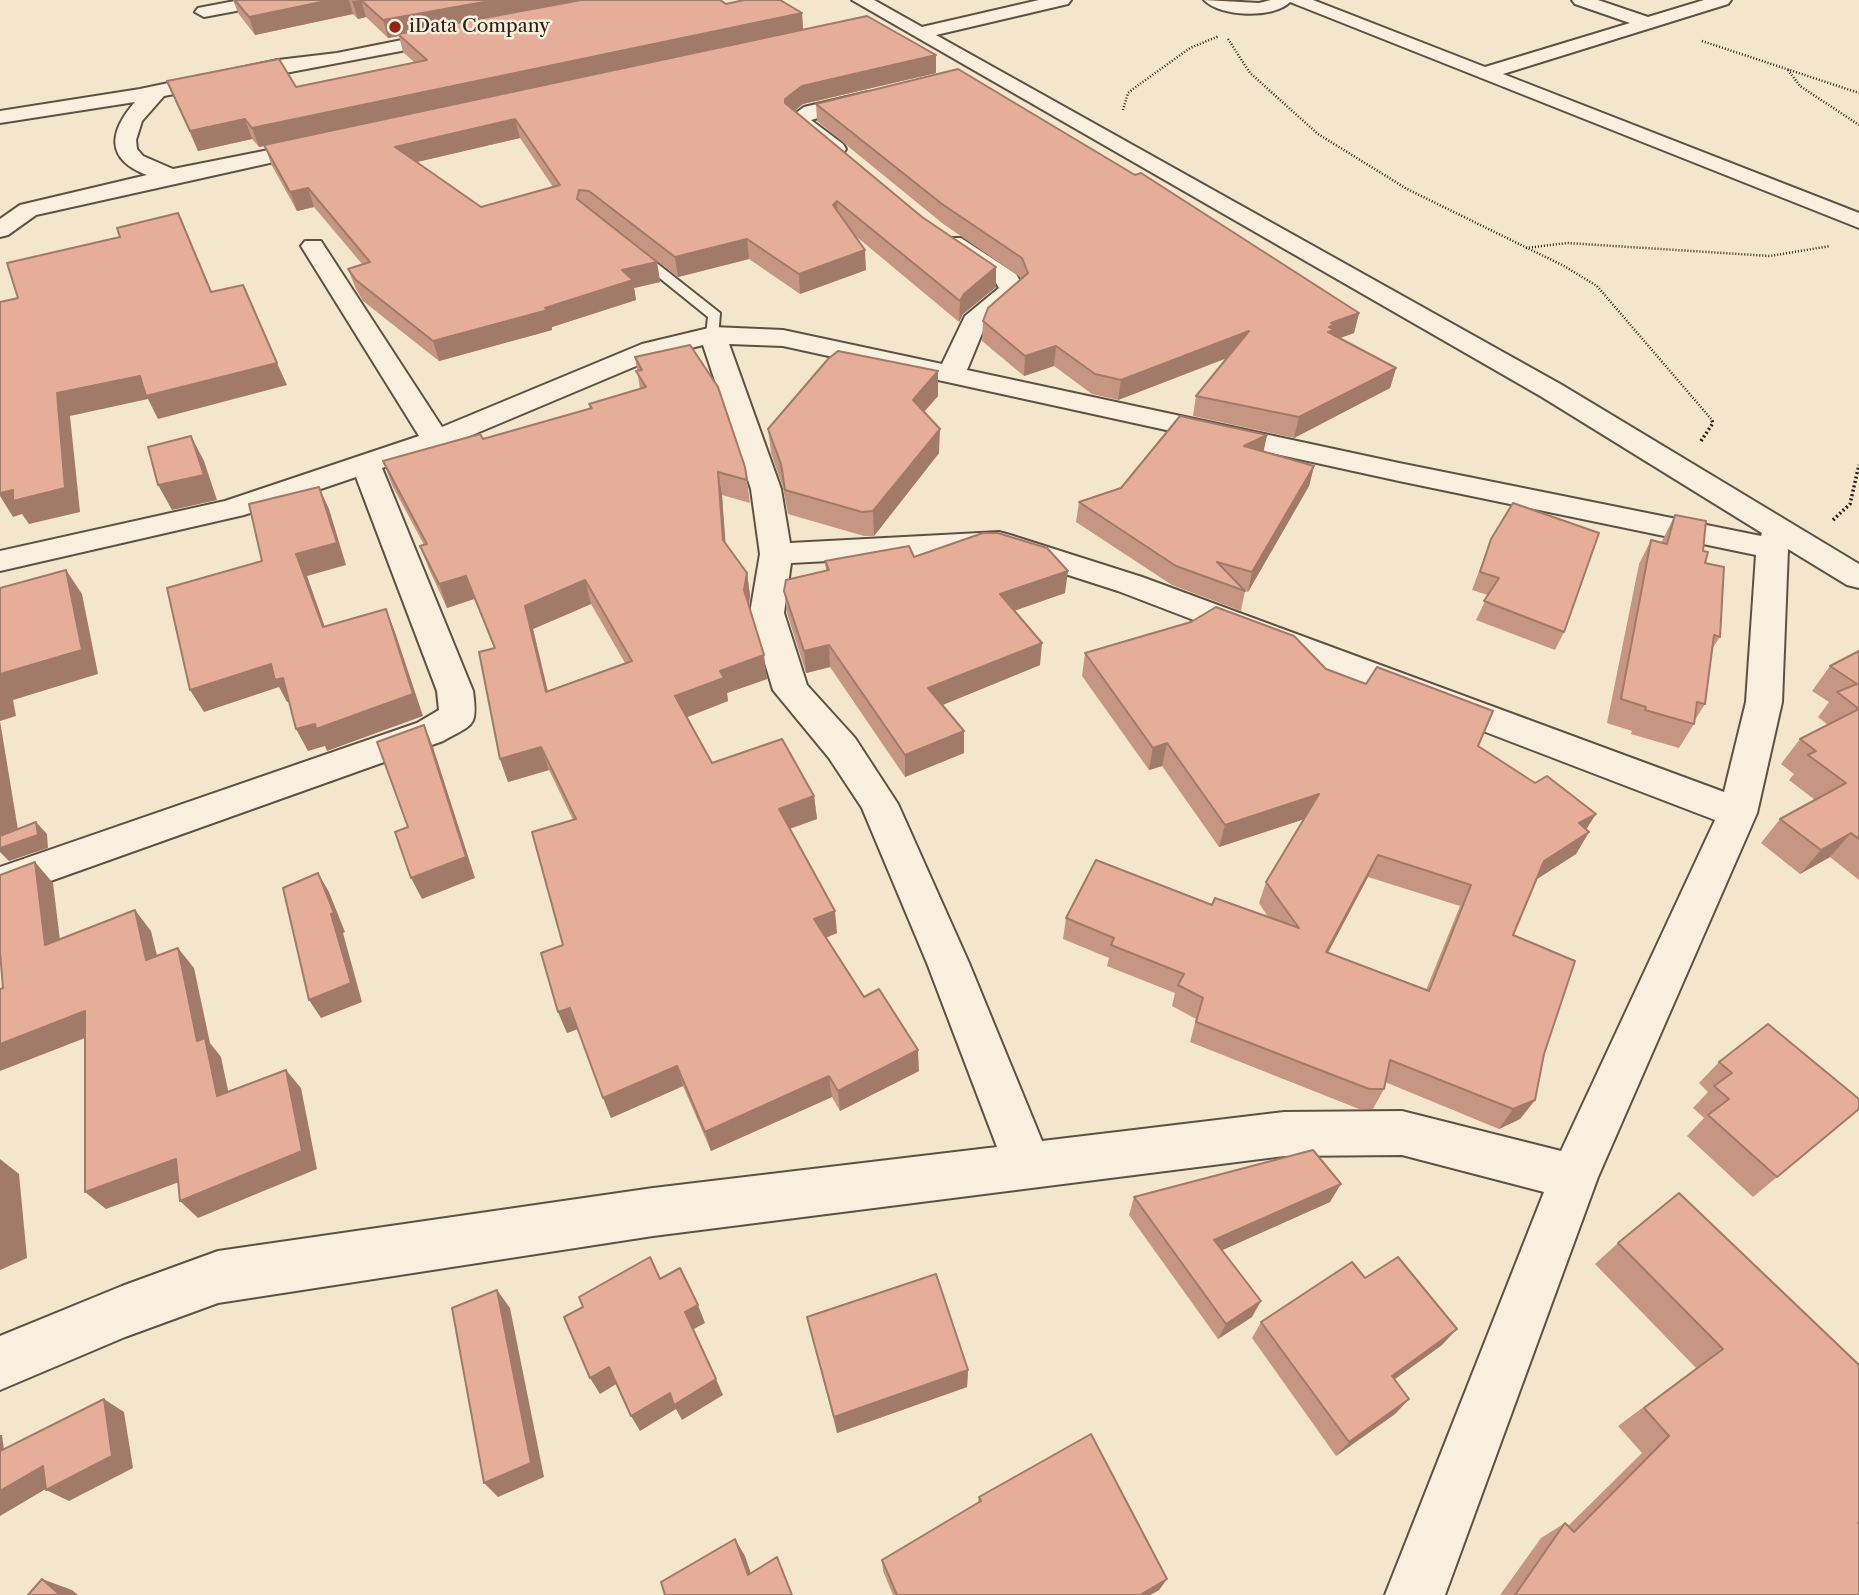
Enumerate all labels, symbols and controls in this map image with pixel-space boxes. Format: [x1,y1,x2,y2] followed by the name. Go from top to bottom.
[409,16,550,38] place label: iData Company
[387,19,403,35] marker: iData Company

